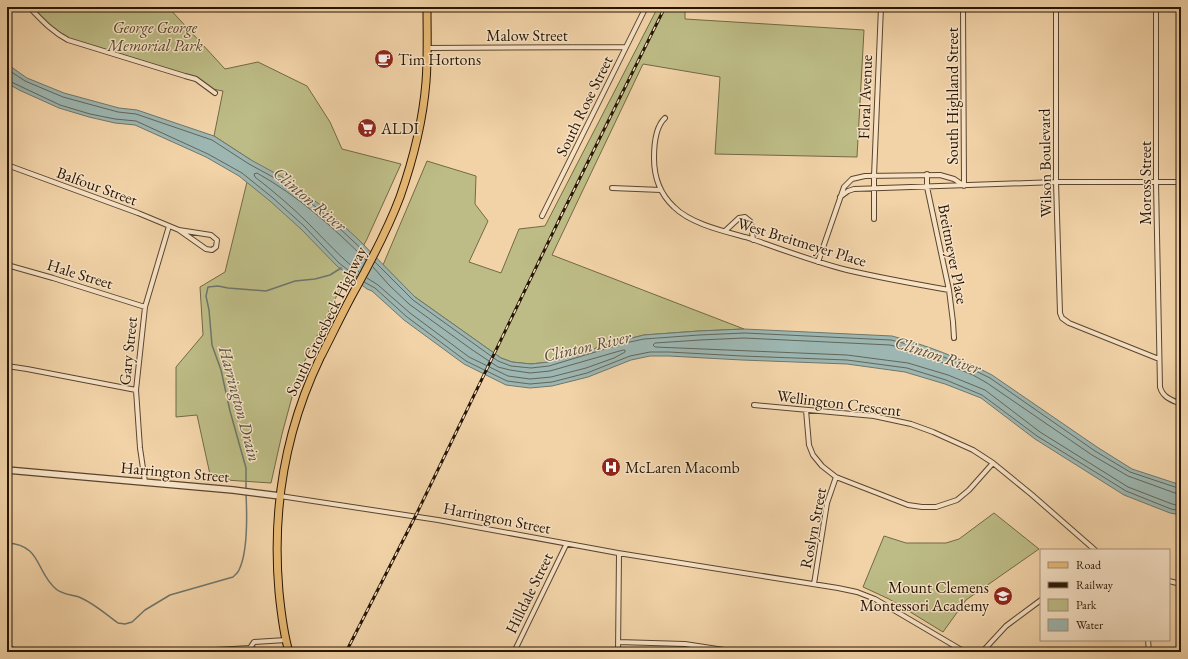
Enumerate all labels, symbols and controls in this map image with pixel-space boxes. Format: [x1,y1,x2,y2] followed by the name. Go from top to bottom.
[106,17,203,56] park label: George George Memorial Park
[486,25,568,46] street label: Malow Street
[942,27,963,165] street label: South Highland Street
[373,48,395,70] cafe icon: Tim Hortons
[398,49,481,70] place label: Tim Hortons
[551,52,617,160] street label: South Rose Street
[853,54,877,140] street label: Floral Avenue
[1034,107,1056,218] street label: Wilson Boulevard
[356,117,378,139] supermarket icon: ALDI
[380,118,419,139] place label: ALDI
[1135,141,1156,225] street label: Moross Street
[54,162,140,210] street label: Balfour Street
[269,162,352,237] water label: Clinton River
[933,202,973,306] street label: Breitmeyer Place
[735,212,869,272] street label: West Breitmeyer Place
[281,242,372,399] street label: South Groesbeck Highway
[45,254,115,294] street label: Hale Street
[114,316,142,386] street label: Gary Street
[541,325,634,367] water label: Clinton River
[892,331,985,380] water label: Clinton River
[214,343,266,464] water label: Harrington Drain
[776,385,902,421] street label: Wellington Crescent
[600,456,622,478] hospital icon: McLaren Macomb
[120,457,230,487] street label: Harrington Street
[625,457,740,478] place label: McLaren Macomb
[795,486,831,570] street label: Roslyn Street
[441,497,553,539] street label: Harrington Street
[500,549,558,637] street label: Hilldale Street
[1040,549,1170,641] legend
[1076,557,1102,573] text: Road
[860,577,990,616] place label: Mount Clemens Montessori Academy
[1076,577,1114,593] text: Railway
[992,585,1014,607] school or university icon: Mount Clemens Montessori Academy
[1076,597,1097,613] text: Park
[1076,617,1103,633] text: Water

